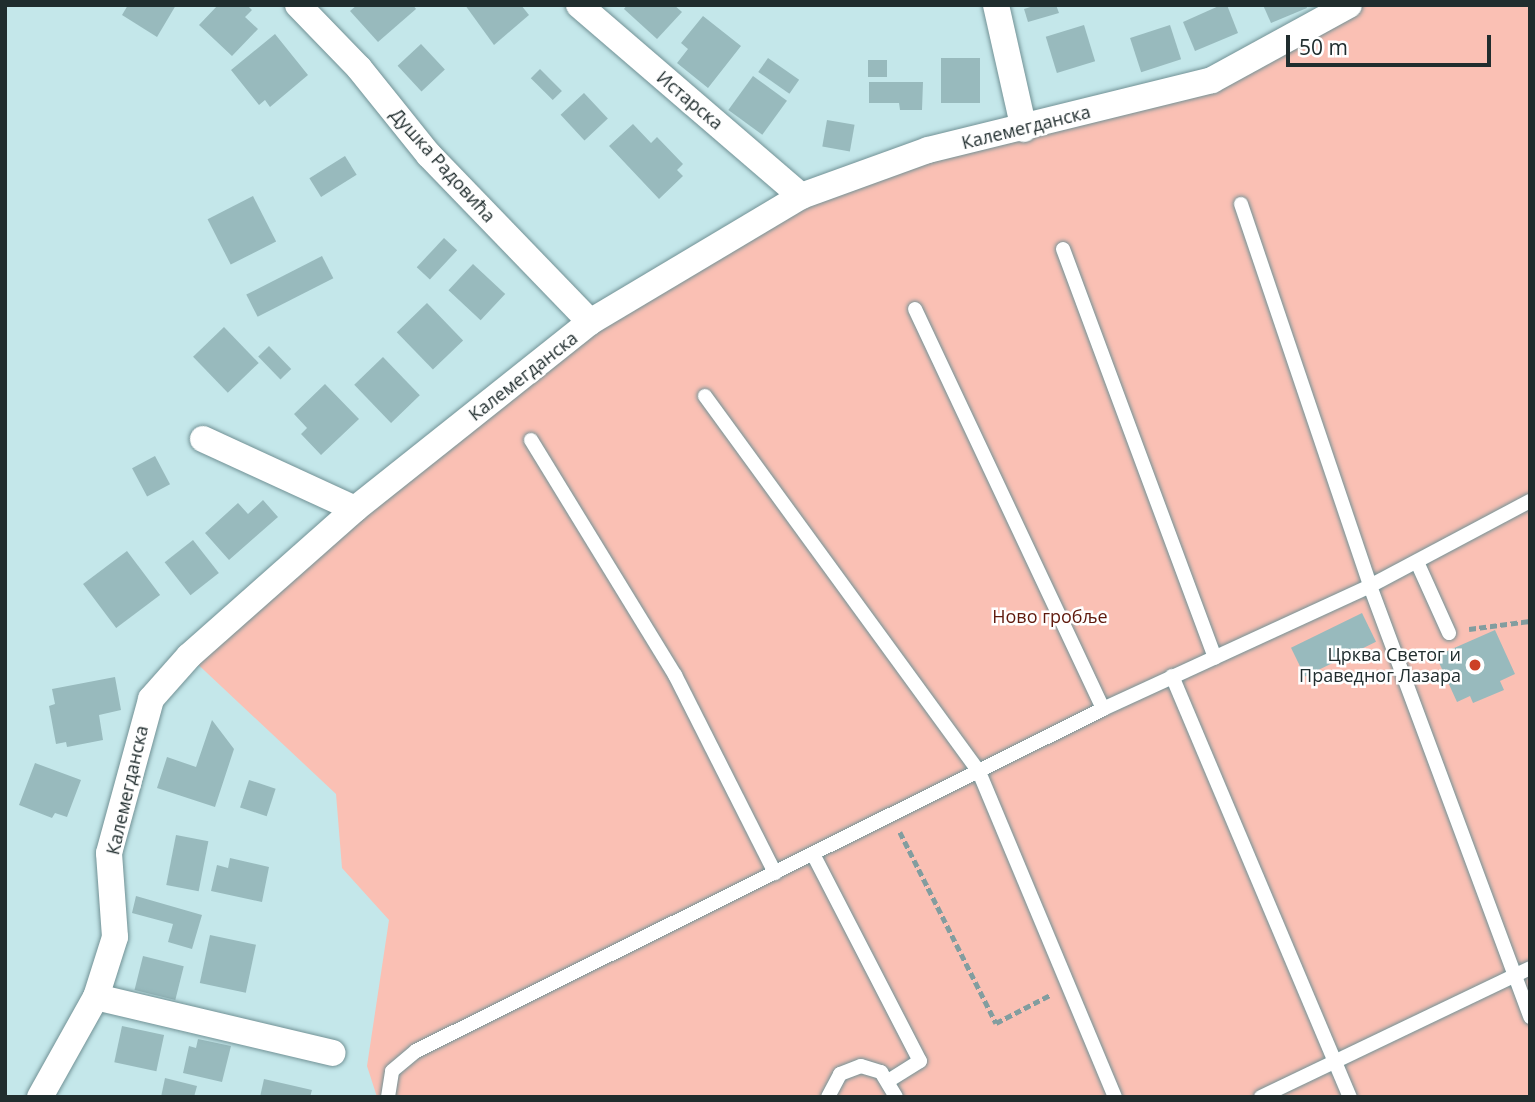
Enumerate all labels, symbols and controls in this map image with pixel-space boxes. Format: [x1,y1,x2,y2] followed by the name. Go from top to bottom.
[1290,21,1495,65] scale bar
[1299,33,1348,61] text: 50 m
[653,66,727,134] street label: Истарска
[959,101,1093,153] street label: Калемегданска
[386,103,500,227] street label: Душка Радовића
[464,327,582,425] street label: Калемегданска
[992,605,1108,627] park label: Ново гробље
[1299,644,1461,686] place label: Црква Светог и Праведног Лазара
[1467,657,1483,673] marker: Црква Светог и Праведног Лазара
[102,723,152,857] street label: Калемегданска

